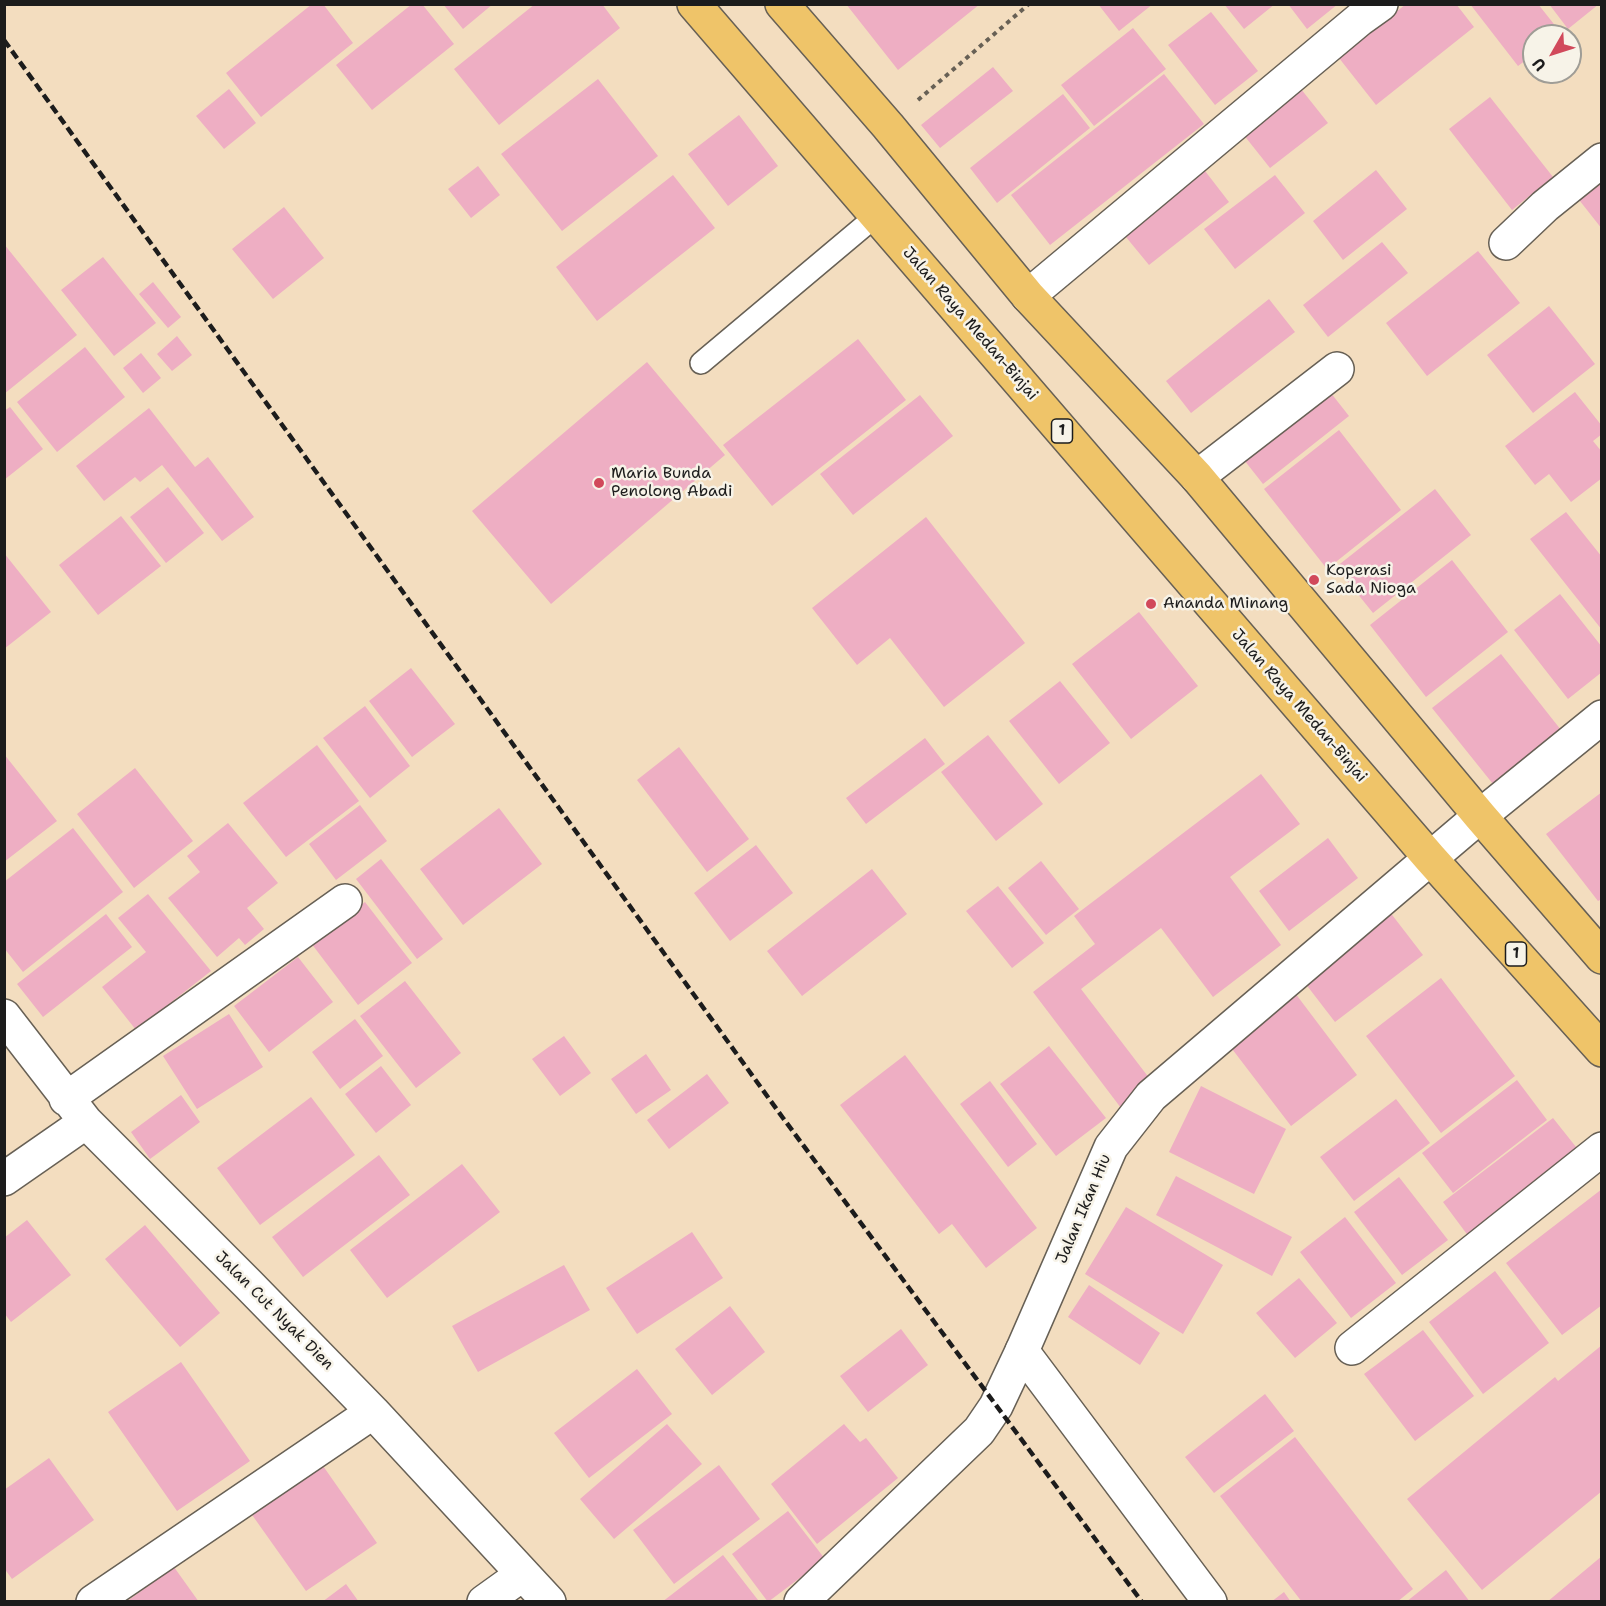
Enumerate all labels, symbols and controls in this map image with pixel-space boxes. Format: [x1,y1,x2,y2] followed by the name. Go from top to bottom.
[1522,24,1582,84] north arrow
[1528,54,1551,75] text: U
[898,244,1042,404] street label: Jalan Raya Medan-Binjai
[1052,419,1072,443] road number: 1
[611,464,732,502] place label: Maria Bunda Penolong Abadi
[592,476,606,490] marker: Maria Bunda Penolong Abadi
[1326,561,1416,599] place label: Koperasi Sada Nioga
[1307,573,1321,587] marker: Koperasi Sada Nioga
[1163,594,1288,614] place label: Ananda Minang
[1144,597,1158,611] marker: Ananda Minang
[1227,626,1371,786] street label: Jalan Raya Medan-Binjai
[1506,942,1526,966] road number: 1
[1052,1151,1116,1267] street label: Jalan Ikan Hiu
[211,1248,337,1374] street label: Jalan Cut Nyak Dien

